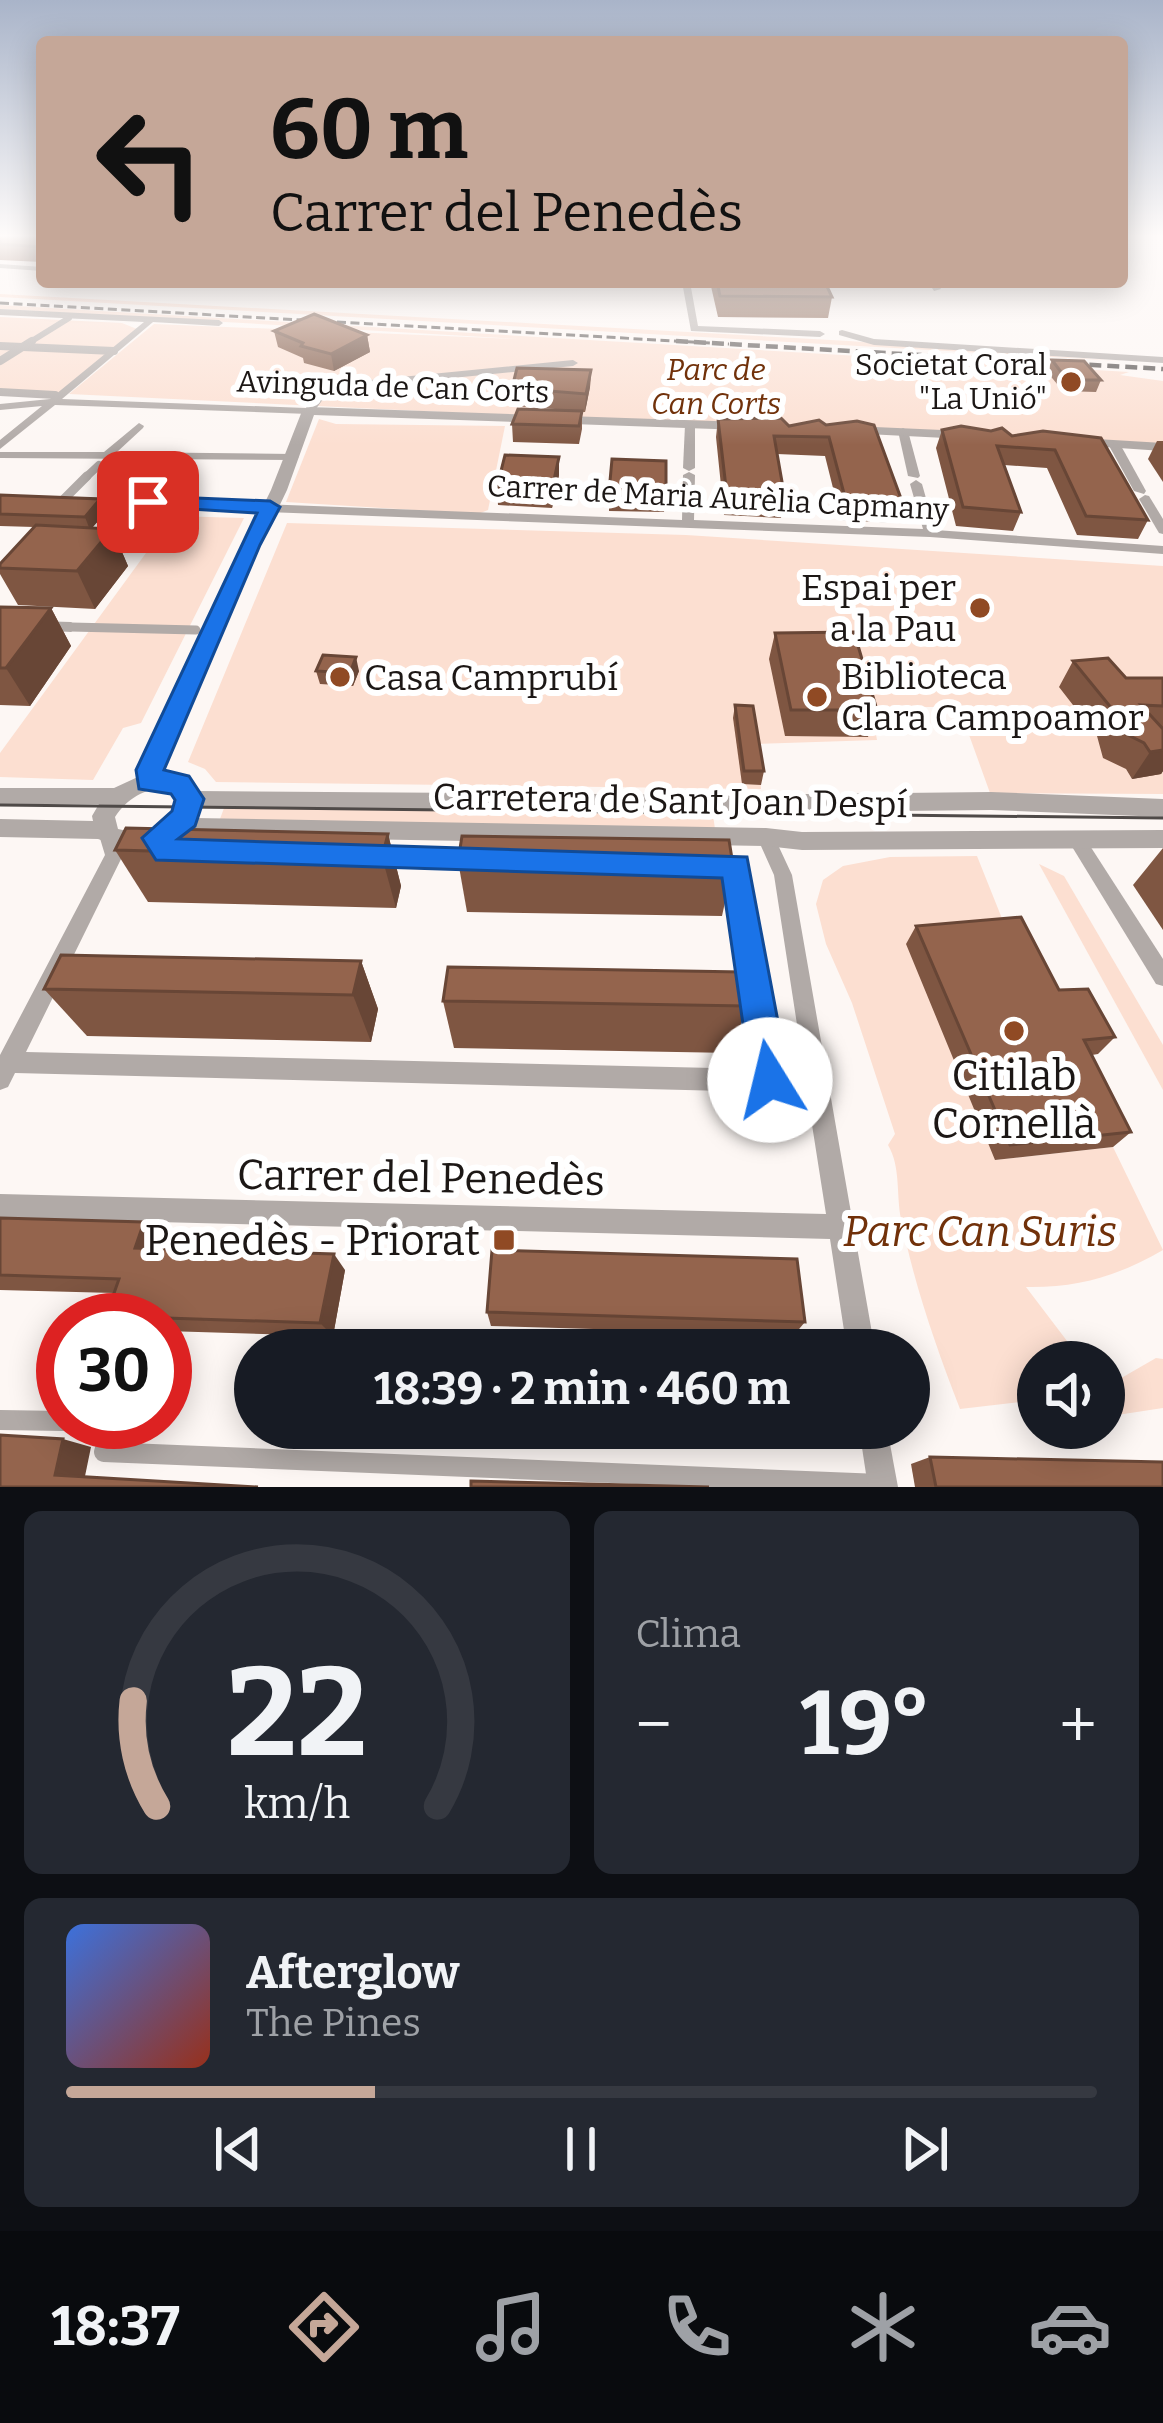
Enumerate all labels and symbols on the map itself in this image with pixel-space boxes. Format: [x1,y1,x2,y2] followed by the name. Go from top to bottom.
[855,347,1047,417] place label: Societat Coral "La Unió"
[651,352,781,422] park label: Parc de Can Corts
[236,364,550,410] street label: Avinguda de Can Corts
[1058,369,1084,395] marker: Societat Coral "La Unió"
[97,451,199,553] pin
[486,468,950,528] street label: Carrer de Maria Aurèlia Capmany
[801,566,956,651] place label: Espai per a la Pau
[967,595,993,621] marker: Espai per a la Pau
[841,655,1144,740] place label: Biblioteca Clara Campoamor
[364,656,618,700] place label: Casa Camprubí
[327,664,353,690] marker: Casa Camprubí
[804,684,830,710] marker: Biblioteca Clara Campoamor
[432,775,908,827] street label: Carretera de Sant Joan Despí
[707,1017,833,1143] position arrow
[1001,1018,1027,1044] marker: Citilab Cornellà
[932,1051,1096,1149] place label: Citilab Cornellà
[237,1150,605,1206] street label: Carrer del Penedès
[843,1207,1117,1257] park label: Parc Can Suris
[144,1216,480,1266] place label: Penedès - Priorat
[491,1227,517,1253] marker: Penedès - Priorat
[36,1293,192,1449] speed limit sign: 30

